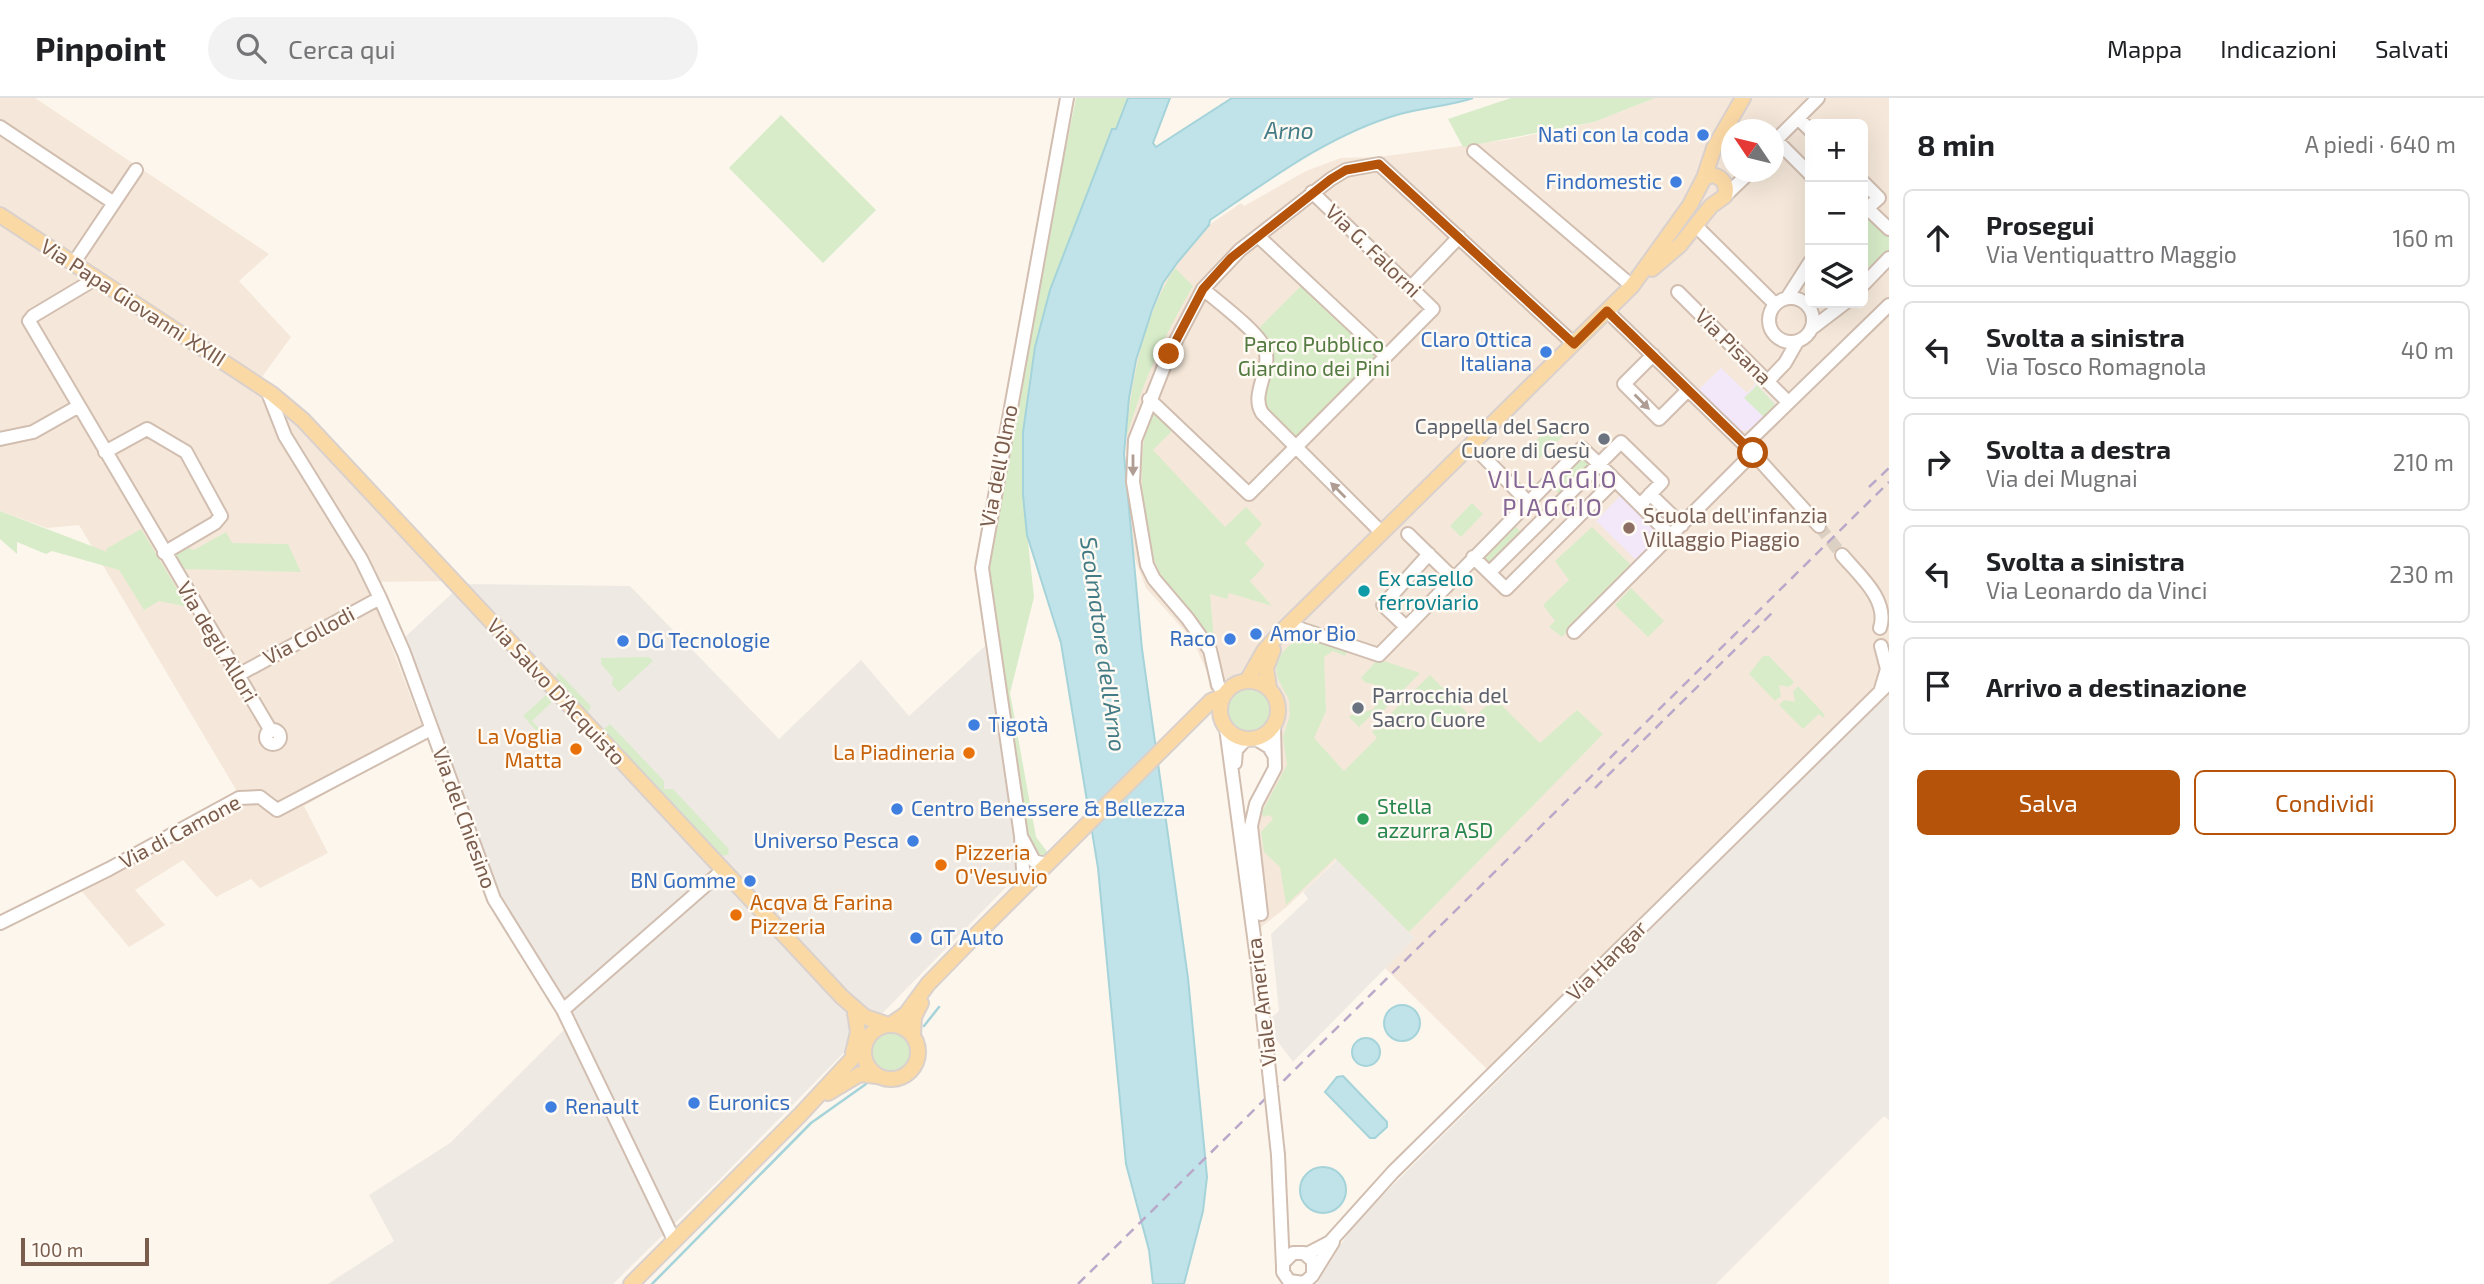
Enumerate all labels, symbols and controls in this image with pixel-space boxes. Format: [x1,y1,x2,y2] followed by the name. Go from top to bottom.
[208,17,698,80] search box
[35,28,166,68] text: Pinpoint
[232,29,270,67] icon: search
[288,33,396,64] text: Cerca qui
[2107,34,2182,63] text: Mappa
[2220,34,2337,63] text: Indicazioni
[2375,34,2449,63] text: Salvati
[1263,116,1314,144] water label: Arno
[1721,119,1784,182] north arrow
[1805,119,1868,308] map controls
[1805,119,1868,182] button: +
[1538,121,1689,146] place label: Nati con la coda
[1917,126,1995,162] text: 8 min
[1695,127,1711,143] marker: Nati con la coda
[2305,130,2456,158] text: A piedi · 640 m
[1545,168,1662,193] place label: Findomestic
[1668,174,1684,190] marker: Findomestic
[1805,182,1868,245] button: −
[1321,198,1427,302] street label: Via G. Falorni
[1986,209,2094,240] text: Prosegui
[1919,219,1957,257] icon: ahead
[2393,224,2454,252] text: 160 m
[37,233,231,371] street label: Via Papa Giovanni XXIII
[1986,240,2237,268] text: Via Ventiquattro Maggio
[1805,245,1868,308] button: layers
[1691,303,1777,389] street label: Via Pisana
[1986,321,2185,352] text: Svolta a sinistra
[1420,326,1532,375] place label: Claro Ottica Italiana
[1238,331,1390,380] park label: Parco Pubblico Giardino dei Pini
[1919,331,1957,369] icon: left
[2401,336,2454,364] text: 40 m
[1153,338,1184,369] route end
[1538,344,1554,360] marker: Claro Ottica Italiana
[1986,352,2206,380] text: Via Tosco Romagnola
[1633,393,1650,410] one-way arrow
[973,402,1022,529] street label: Via dell'Olmo
[1415,413,1590,462] place label: Cappella del Sacro Cuore di Gesù
[1596,431,1612,447] marker: Cappella del Sacro Cuore di Gesù
[1986,433,2171,464] text: Svolta a destra
[1737,437,1768,468] route start
[1919,443,1957,481] icon: right
[2393,448,2454,476] text: 210 m
[1127,454,1139,476] one-way arrow
[1488,464,1618,521] district label: VILLAGGIO PIAGGIO
[1986,464,2138,492] text: Via dei Mugnai
[1330,481,1347,498] one-way arrow
[1643,502,1828,551] place label: Scuola dell'infanzia Villaggio Piaggio
[1621,520,1637,536] marker: Scuola dell'infanzia Villaggio Piaggio
[1075,535,1133,753] water label: Scolmatore dell'Arno
[1986,545,2185,576] text: Svolta a sinistra
[1919,555,1957,593] icon: left
[2389,560,2454,588] text: 230 m
[1378,565,1479,614] place label: Ex casello ferroviario
[1986,576,2207,604] text: Via Leonardo da Vinci
[173,577,264,706] street label: Via degli Allori
[1356,583,1372,599] marker: Ex casello ferroviario
[258,600,358,669] street label: Via Collodi
[483,612,632,769] street label: Via Salvo D'Acquisto
[1270,620,1356,645] place label: Amor Bio
[1169,625,1216,650] place label: Raco
[1248,626,1264,642] marker: Amor Bio
[637,627,770,652] place label: DG Tecnologie
[1222,631,1238,647] marker: Raco
[615,633,631,649] marker: DG Tecnologie
[1919,667,1957,705] icon: arrive
[1986,671,2247,702] text: Arrivo a destinazione
[1372,682,1509,731] place label: Parrocchia del Sacro Cuore
[1350,700,1366,716] marker: Parrocchia del Sacro Cuore
[988,711,1048,736] place label: Tigotà
[966,717,982,733] marker: Tigotà
[477,723,562,772] place label: La Voglia Matta
[833,739,955,764] place label: La Piadineria
[568,741,584,757] marker: La Voglia Matta
[428,743,503,892] street label: Via del Chiesino
[961,745,977,761] marker: La Piadineria
[1917,770,2180,835] button: Salva
[2194,770,2456,835] button: Condividi
[115,788,244,873] street label: Via di Camone
[1377,793,1493,842] place label: Stella azzurra ASD
[911,795,1186,820] place label: Centro Benessere & Bellezza
[889,801,905,817] marker: Centro Benessere & Bellezza
[1355,811,1371,827] marker: Stella azzurra ASD
[754,827,899,852] place label: Universo Pesca
[905,833,921,849] marker: Universo Pesca
[955,839,1048,888] place label: Pizzeria O'Vesuvio
[933,857,949,873] marker: Pizzeria O'Vesuvio
[630,867,736,892] place label: BN Gomme
[742,873,758,889] marker: BN Gomme
[750,889,893,938] place label: Acqva & Farina Pizzeria
[728,907,744,923] marker: Acqva & Farina Pizzeria
[1560,914,1652,1005] street label: Via Hangar
[930,924,1004,949] place label: GT Auto
[908,930,924,946] marker: GT Auto
[1240,936,1281,1068] street label: Viale America
[708,1089,790,1114] place label: Euronics
[565,1093,639,1118] place label: Renault
[686,1095,702,1111] marker: Euronics
[543,1099,559,1115] marker: Renault
[21,1235,149,1267] scale bar
[32,1238,83,1261] text: 100 m

